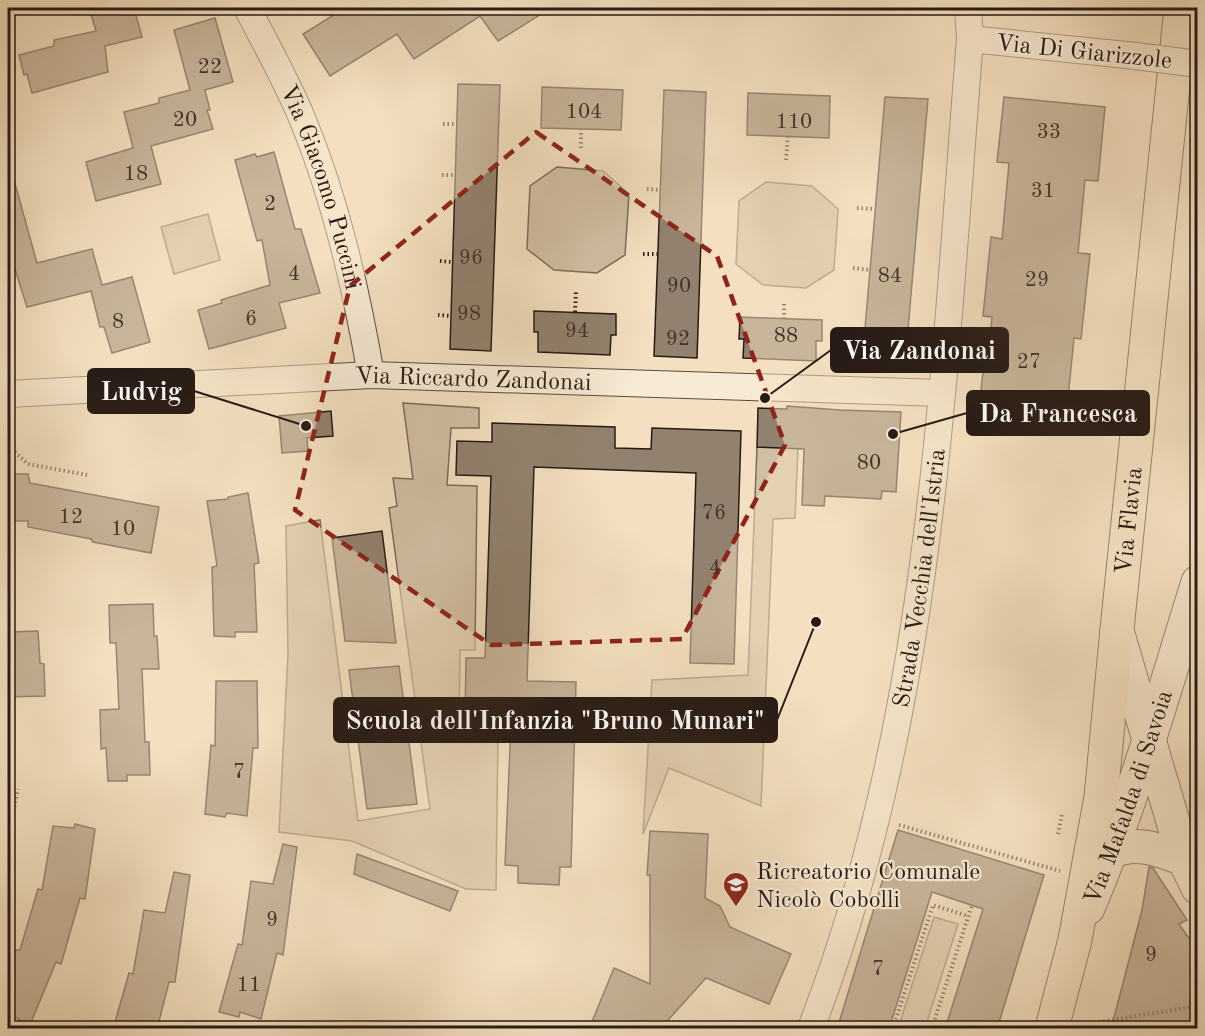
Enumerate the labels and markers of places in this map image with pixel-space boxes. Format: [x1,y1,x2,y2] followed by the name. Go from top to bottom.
[831,328,1008,372] callout: Via Zandonai
[88,369,194,413] callout: Ludvig
[967,391,1149,435] callout: Da Francesca
[334,698,777,742] callout: Scuola dell'Infanzia "Bruno Munari"
[756,861,980,913] place label: Ricreatorio Comunale Nicolò Cobolli
[721,870,751,908] school or university icon: Ricreatorio Comunale Nicolò Cobolli

